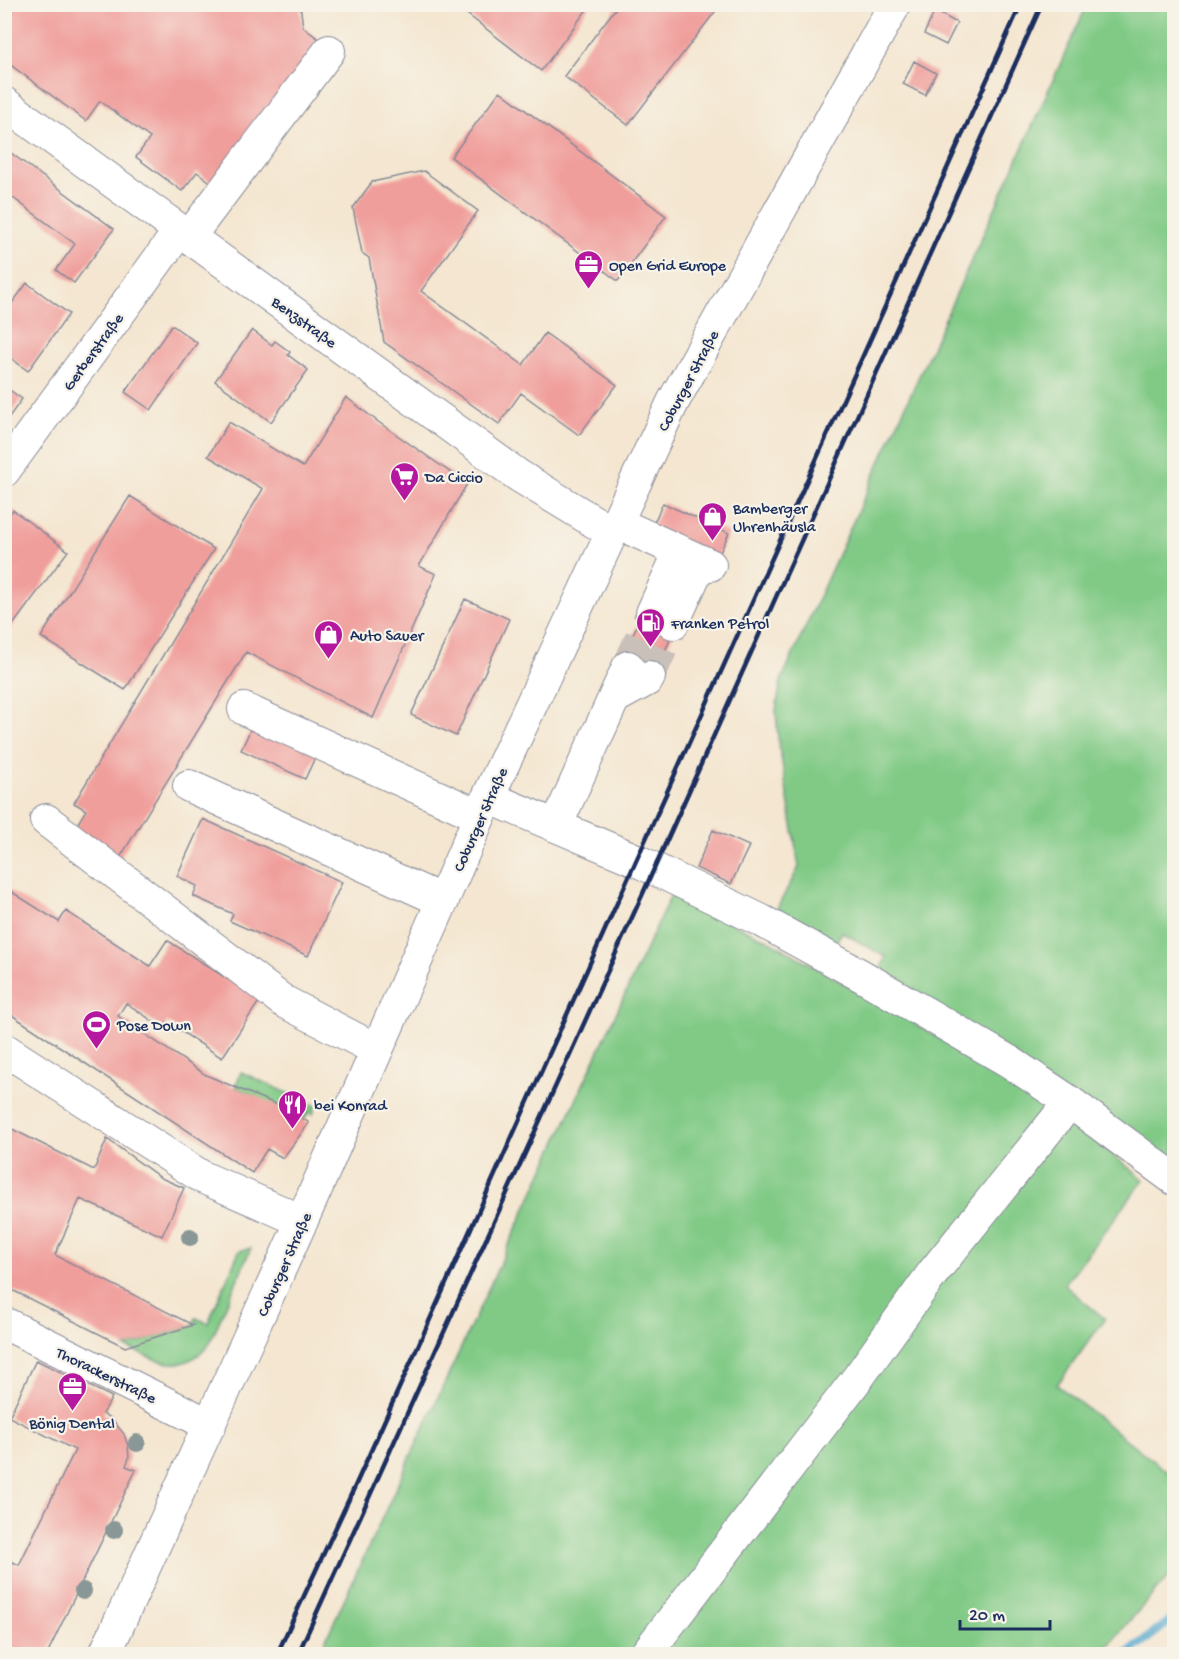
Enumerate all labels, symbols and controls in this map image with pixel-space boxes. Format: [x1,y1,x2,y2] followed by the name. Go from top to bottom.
[572,248,604,290] office icon: Open Grid Europe
[609,258,727,277] place label: Open Grid Europe
[266,293,340,354] street label: Benzstraße
[60,310,130,396] street label: Gerberstraße
[655,327,725,435] street label: Coburger Straße
[388,460,420,502] supermarket icon: Da Ciccio
[424,470,483,489] place label: Da Ciccio
[696,500,728,542] shop icon: Bamberger Uhrenhäusla
[732,501,817,538] place label: Bamberger Uhrenhäusla
[634,606,666,648] fuel station icon: Franken Petrol
[670,616,769,635] place label: Franken Petrol
[313,618,345,660] shop icon: Auto Sauer
[350,628,425,647] place label: Auto Sauer
[451,765,514,875] street label: Coburger Straße
[80,1008,112,1050] sports icon: Pose Down
[116,1018,191,1037] place label: Pose Down
[277,1088,309,1130] restaurant icon: bei Konrad
[314,1098,388,1117] place label: bei Konrad
[255,1210,318,1320] street label: Coburger Straße
[51,1344,159,1410] street label: Thorackerstraße
[56,1370,88,1412] office icon: Bönig Dental
[28,1416,115,1435] place label: Bönig Dental
[960,1593,1050,1631] scale bar
[969,1606,1005,1627] text: 20 m

